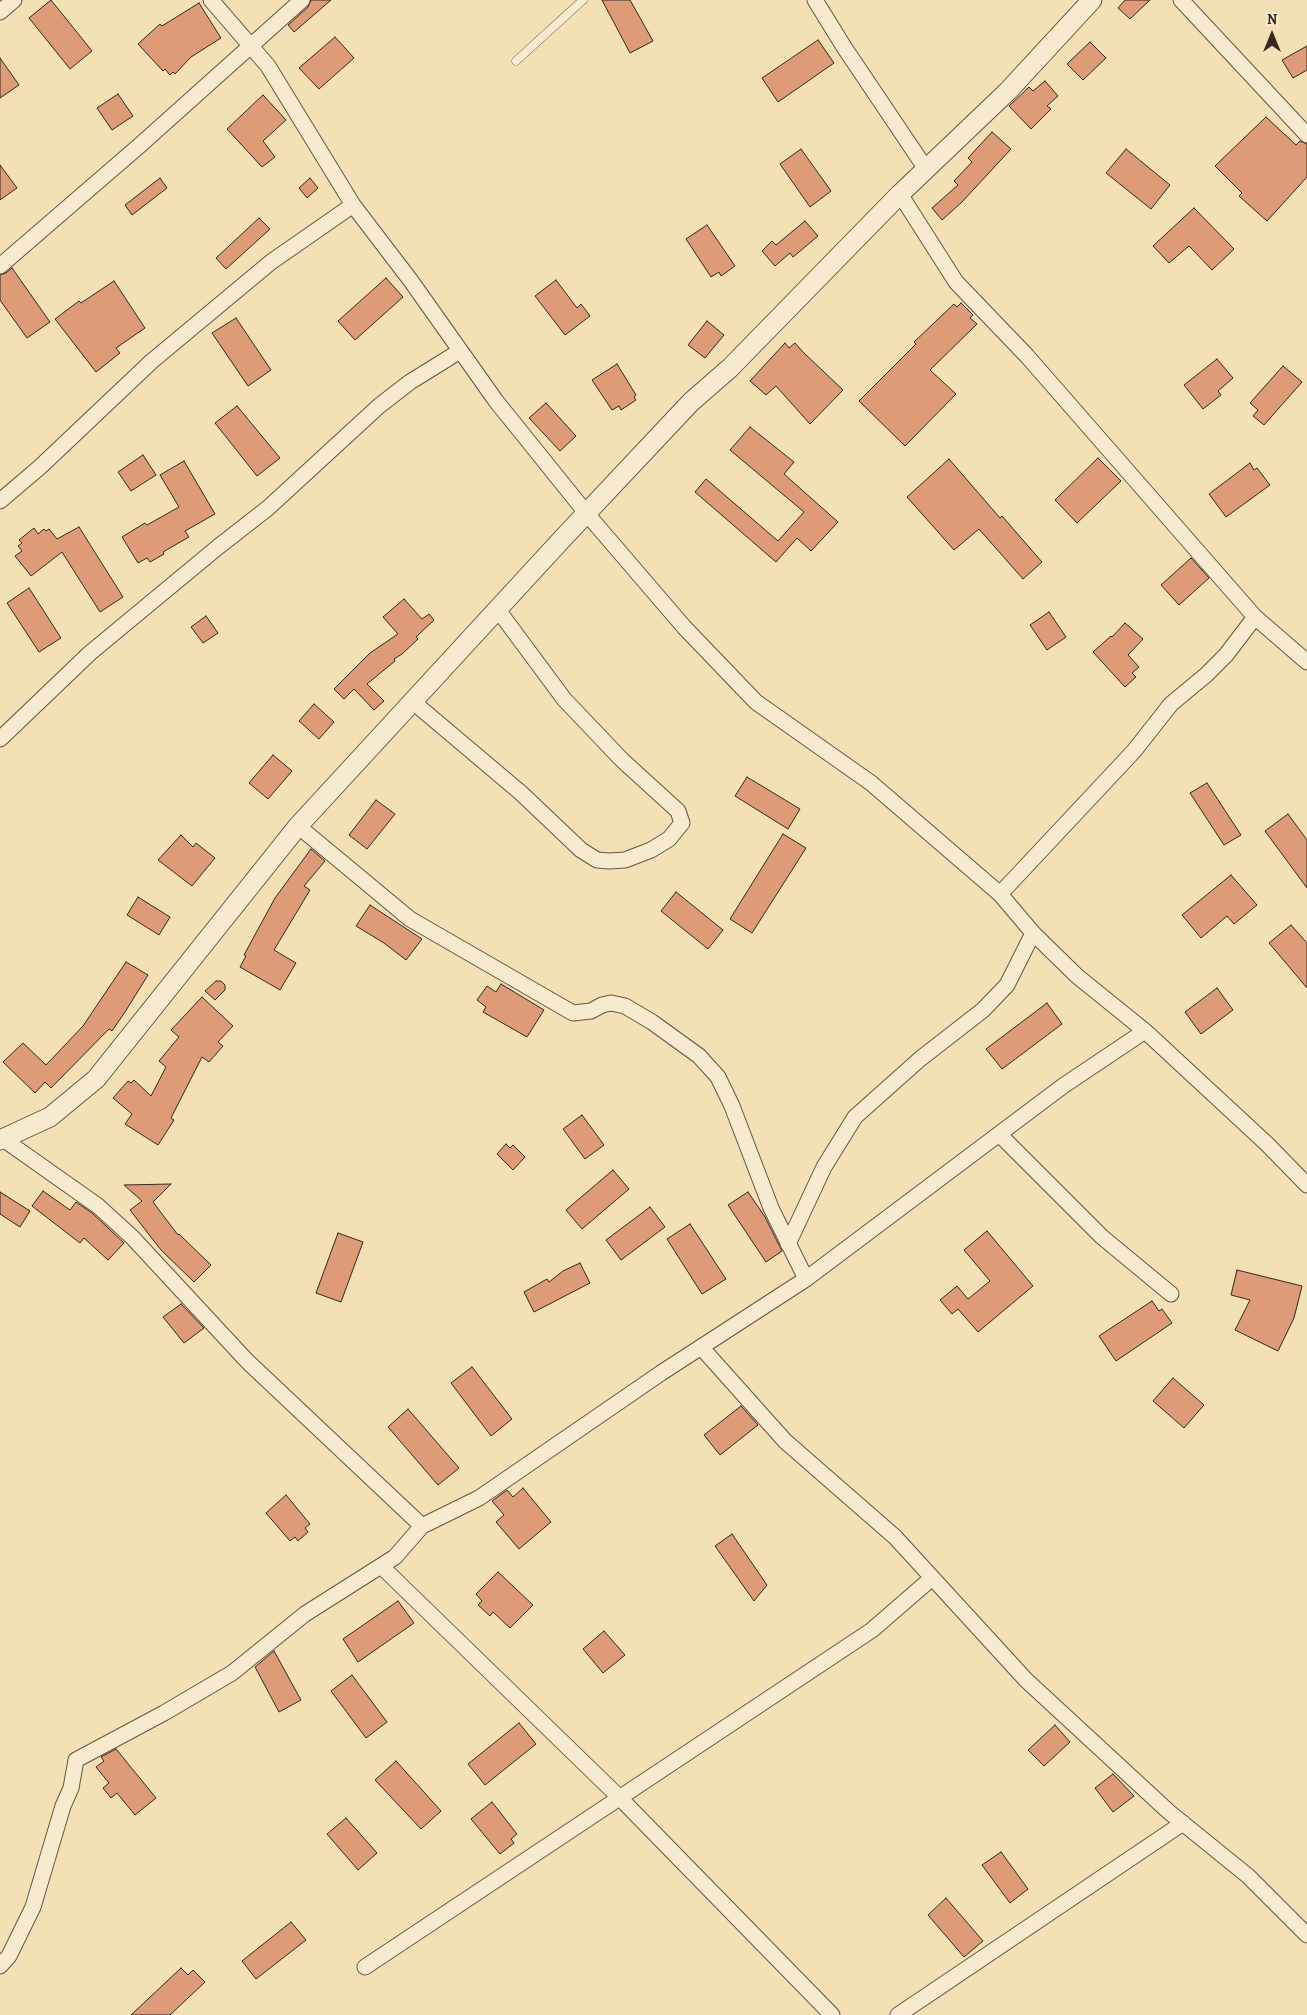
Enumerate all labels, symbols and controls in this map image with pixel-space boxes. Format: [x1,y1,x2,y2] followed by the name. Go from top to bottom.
[1247,10,1297,60] north arrow
[1267,10,1277,29] text: N

